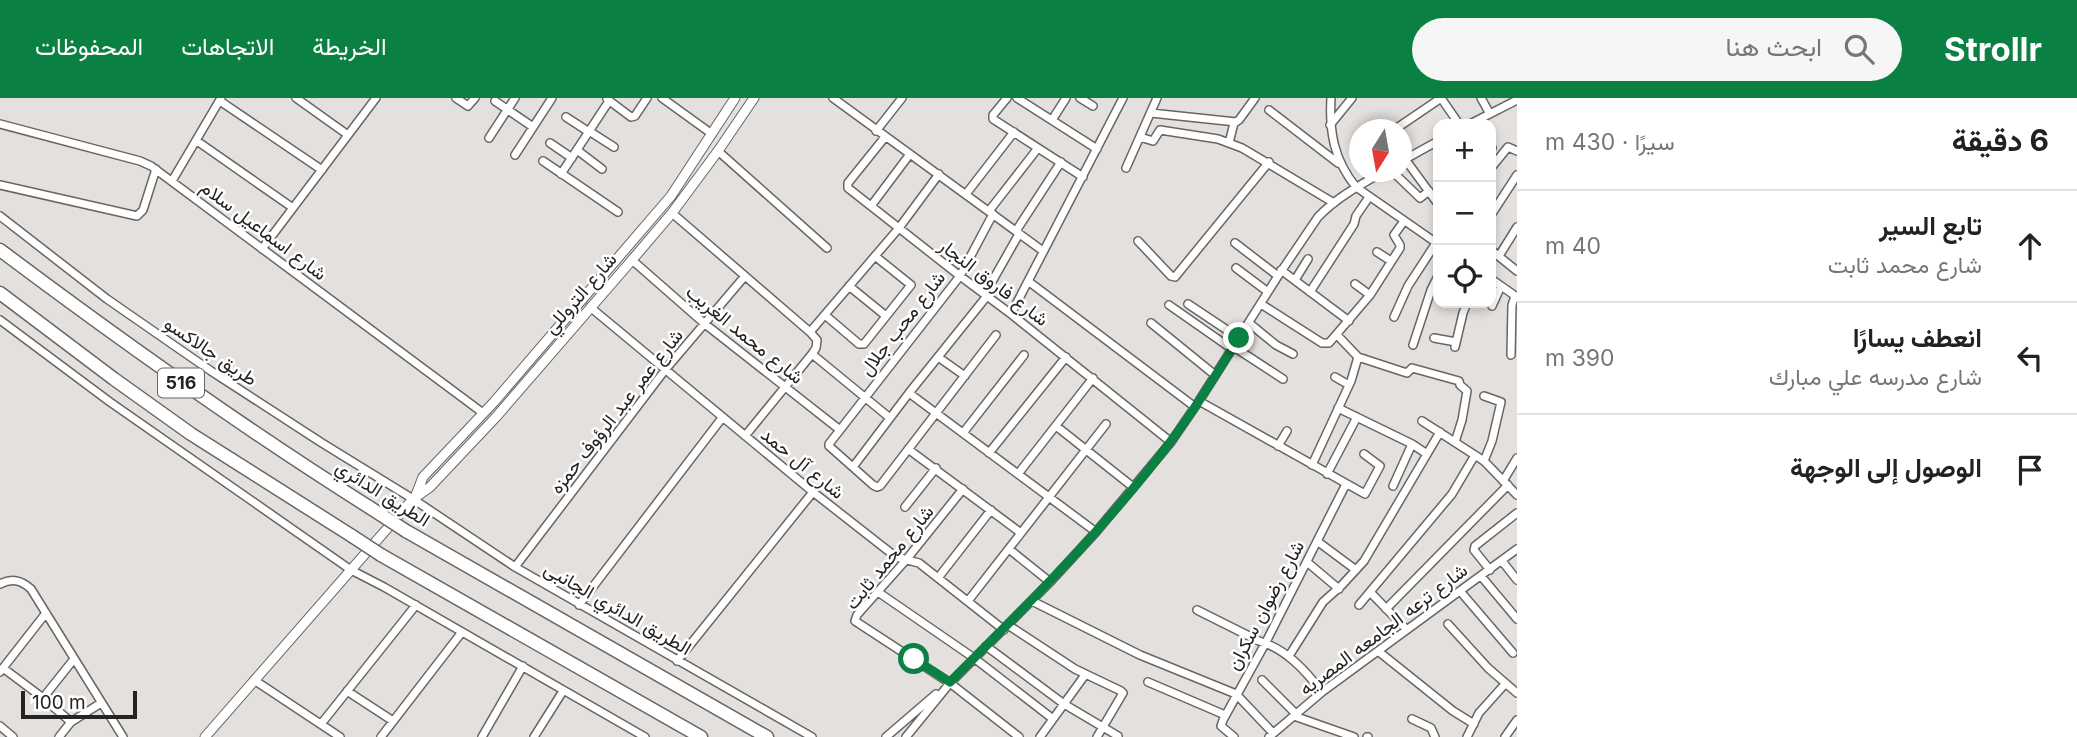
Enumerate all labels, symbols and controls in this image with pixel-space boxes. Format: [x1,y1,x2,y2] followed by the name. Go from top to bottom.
[1412,18,1902,81] search box
[1944,29,2042,69] text: Strollr
[1840,30,1878,68] icon: search
[1726,31,1822,62] text: ابحث هنا
[35,32,143,61] text: المحفوظات
[181,32,274,61] text: الاتجاهات
[312,32,387,61] text: الخريطة
[1349,119,1412,182] north arrow
[1433,119,1496,308] map controls
[1433,119,1496,182] button: +
[1952,122,2049,158] text: 6 دقيقة
[1545,128,1675,156] text: سيرًا · 430 m
[195,175,331,286] street label: شارع اسماعيل سلام
[1433,182,1496,245] button: −
[1879,210,1982,241] text: تابع السير
[2011,227,2049,265] icon: ahead
[1545,232,1601,260] text: 40 m
[933,233,1053,332] street label: شارع فاروق النجار
[1433,245,1496,308] button: locate
[539,248,625,341] street label: شارع التروللي
[1828,251,1982,279] text: شارع محمد ثابت
[855,267,951,381] street label: شارع محب جلال
[681,280,808,390] street label: شارع محمد الغريب
[160,312,262,391] street label: طريق جالاكسو
[1223,322,1254,353] route end
[1853,322,1982,353] text: انعطف يسارًا
[545,324,689,499] street label: شارع عمر عبد الرؤوف حمزه
[2011,339,2049,377] icon: left
[1545,344,1615,372] text: 390 m
[1769,363,1982,391] text: شارع مدرسه علي مبارك
[158,368,204,398] road number: 516
[756,423,849,505] street label: شارع آل حمد
[2011,451,2049,489] icon: arrive
[1790,452,1982,483] text: الوصول إلى الوجهة
[329,455,434,535] street label: الطريق الدائري
[840,501,939,615] street label: شارع محمد ثابت
[1222,536,1310,674] street label: شارع رضوان سكران
[538,557,695,663] street label: الطريق الدائري الجانبى
[1295,559,1473,701] street label: شارع ترعه الجامعه المصريه
[898,643,929,674] route start
[21,688,136,720] scale bar
[32,691,86,714] text: 100 m

